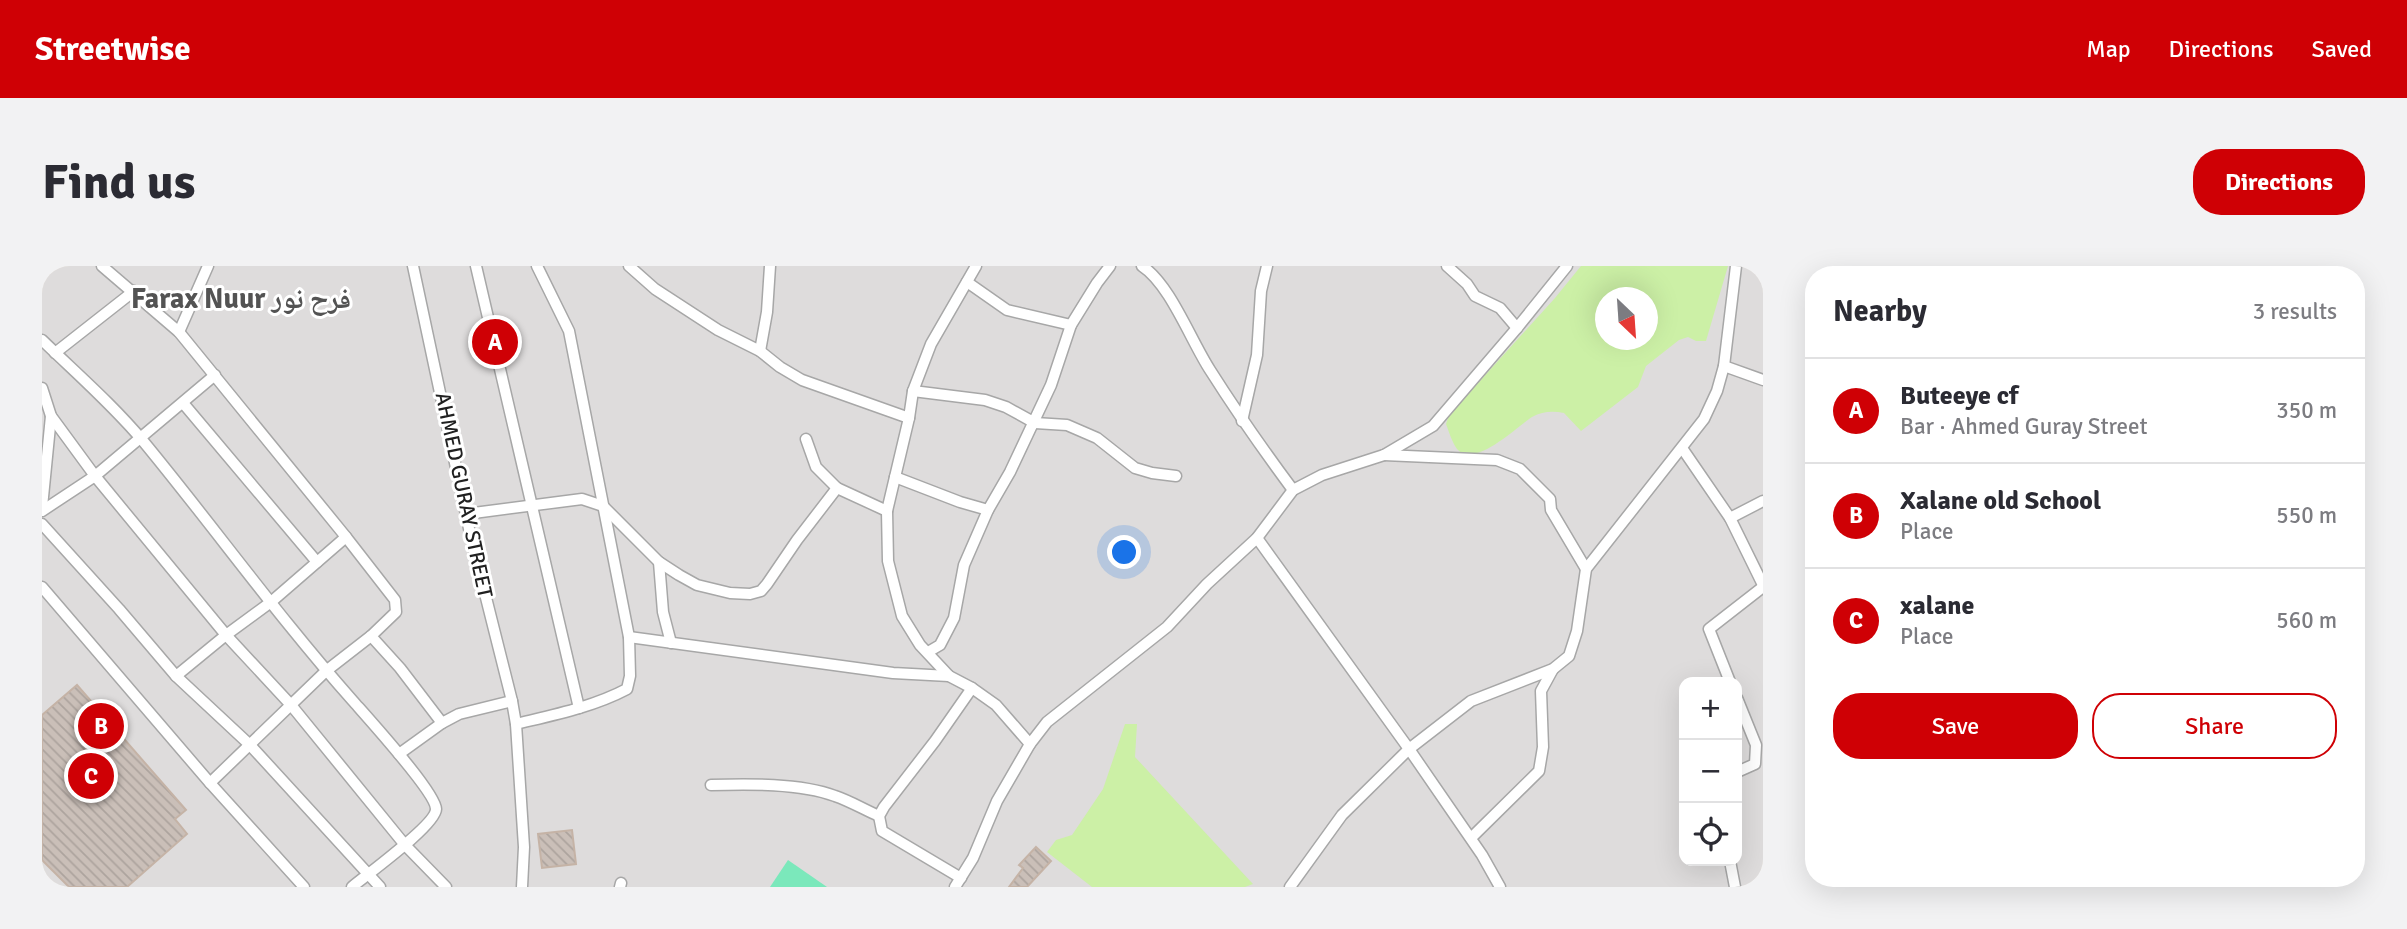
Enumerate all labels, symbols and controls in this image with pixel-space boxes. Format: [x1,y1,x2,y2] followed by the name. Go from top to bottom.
[35,29,191,70] text: Streetwise
[2086,34,2131,64] text: Map
[2169,34,2274,64] text: Directions
[2312,34,2372,64] text: Saved
[2193,149,2365,215] button: Directions
[42,152,195,212] text: Find us
[131,282,351,316] district label: Farax Nuur فرح نور
[1595,287,1658,350] north arrow
[1833,293,1927,330] text: Nearby
[2253,297,2337,326] text: 3 results
[472,316,518,368] pin: A
[1900,380,2018,412] text: Buteeye cf
[430,390,499,601] street label: AHMED GURAY STREET
[1849,396,1863,425] text: A
[2276,396,2337,425] text: 350 m
[1900,412,2148,441] text: Bar · Ahmed Guray Street
[1900,485,2101,517] text: Xalane old School
[1849,501,1863,530] text: B
[2276,501,2337,530] text: 550 m
[1900,517,1954,546] text: Place
[1107,535,1141,569] your location
[1900,590,1975,622] text: xalane
[1849,606,1863,635] text: C
[2276,606,2337,635] text: 560 m
[1900,622,1954,651] text: Place
[1679,677,1742,866] map controls
[1679,677,1742,740] button: +
[1833,693,2078,759] button: Save
[2092,693,2337,759] button: Share
[78,700,124,752] pin: B
[1679,740,1742,803] button: −
[68,750,114,802] pin: C
[1679,803,1742,866] button: locate

